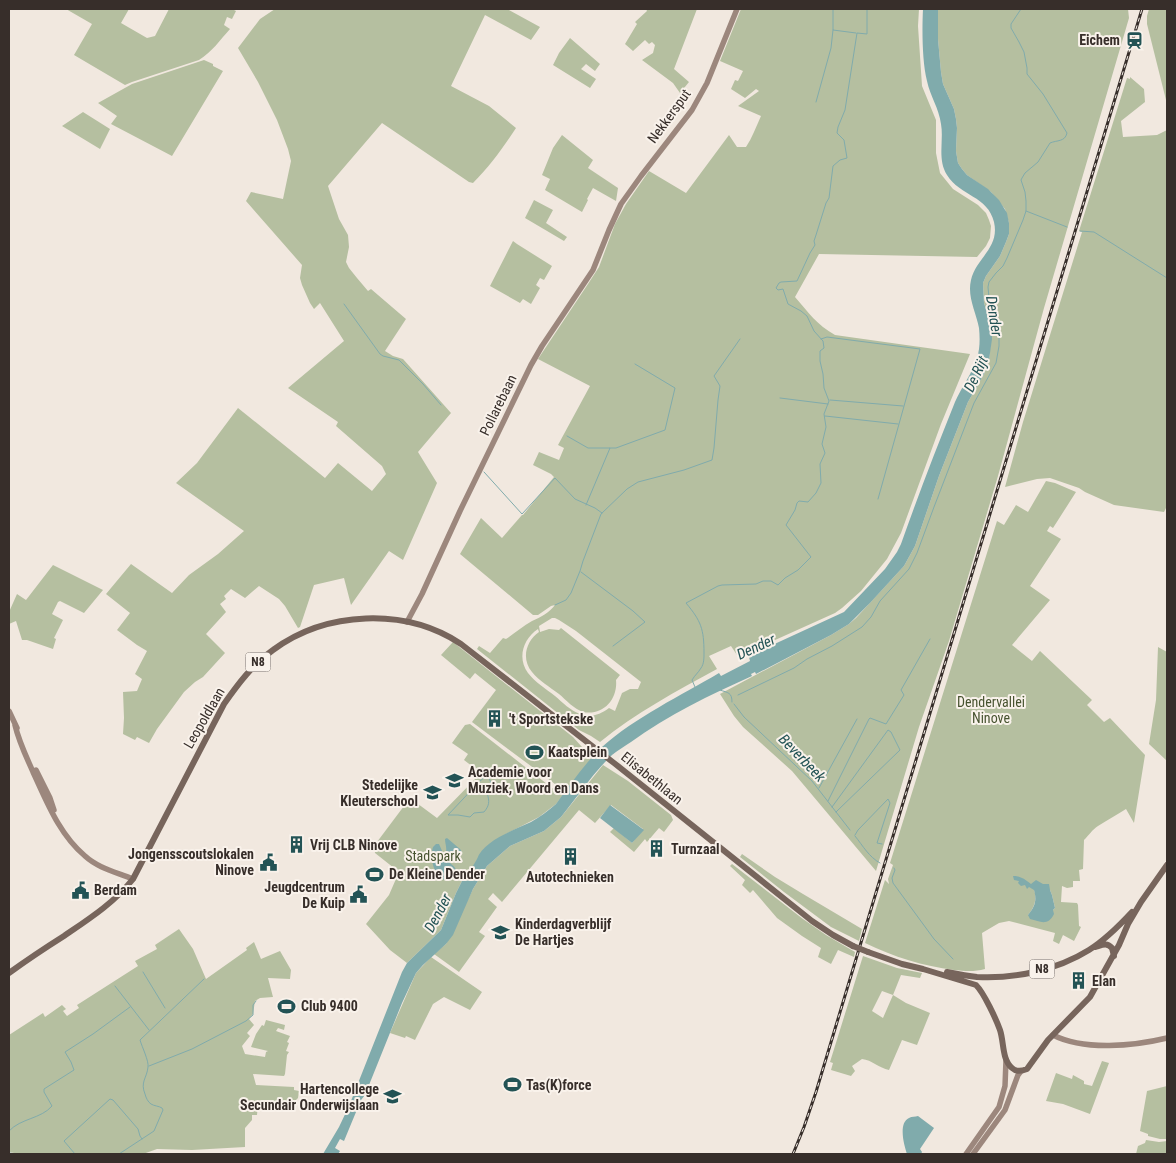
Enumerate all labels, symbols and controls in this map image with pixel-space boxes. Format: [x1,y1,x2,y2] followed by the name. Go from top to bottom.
[1124,30,1144,50] station icon: Eichem
[1079,32,1120,48] place label: Eichem
[644,86,694,146] street label: Nekkersput
[982,295,1006,338] water label: Dender
[960,353,992,395] water label: De Rijt
[476,372,520,438] street label: Pollarebaan
[734,630,779,664] water label: Dender
[246,652,270,672] road number: N8
[180,685,228,751] street label: Leopoldlaan
[957,694,1025,726] park label: Dendervallei Ninove
[485,709,505,729] building icon: 't Sportstekske
[509,711,593,727] place label: 't Sportstekske
[775,730,829,786] water label: Beverbeek
[524,742,544,762] sports icon: Kaatsplein
[548,744,607,760] place label: Kaatsplein
[618,748,686,808] street label: Elisabethlaan
[468,764,599,796] place label: Academie voor Muziek, Woord en Dans
[444,770,464,790] school or university icon: Academie voor Muziek, Woord en Dans
[340,777,418,809] place label: Stedelijke Kleuterschool
[422,783,442,803] school or university icon: Stedelijke Kleuterschool
[286,835,306,855] building icon: Vrij CLB Ninove
[310,837,398,853] place label: Vrij CLB Ninove
[647,839,667,859] building icon: Turnzaal
[671,841,720,857] place label: Turnzaal
[128,846,254,878] place label: Jongensscoutslokalen Ninove
[560,847,580,867] building icon: Autotechnieken
[405,848,462,864] park label: Stadspark
[258,852,278,872] public building icon: Jongensscoutslokalen Ninove
[365,864,385,884] sports icon: De Kleine Dender
[389,866,485,882] place label: De Kleine Dender
[526,869,614,885] place label: Autotechnieken
[264,879,345,911] place label: Jeugdcentrum De Kuip
[70,880,90,900] public building icon: Berdam
[94,882,137,898] place label: Berdam
[349,885,369,905] public building icon: Jeugdcentrum De Kuip
[421,890,456,935] water label: Dender
[515,916,612,948] place label: Kinderdagverblijf De Hartjes
[491,922,511,942] school or university icon: Kinderdagverblijf De Hartjes
[1030,960,1054,979] road number: N8
[1068,971,1088,991] building icon: Elan
[1092,973,1116,989] place label: Elan
[277,996,297,1016] sports icon: Club 9400
[301,998,358,1014] place label: Club 9400
[502,1075,522,1095] sports icon: Tas(K)force
[526,1077,592,1094] place label: Tas(K)force
[240,1081,379,1113] place label: Hartencollege Secundair Onderwijslaan
[383,1087,403,1107] school or university icon: Hartencollege Secundair Onderwijslaan

